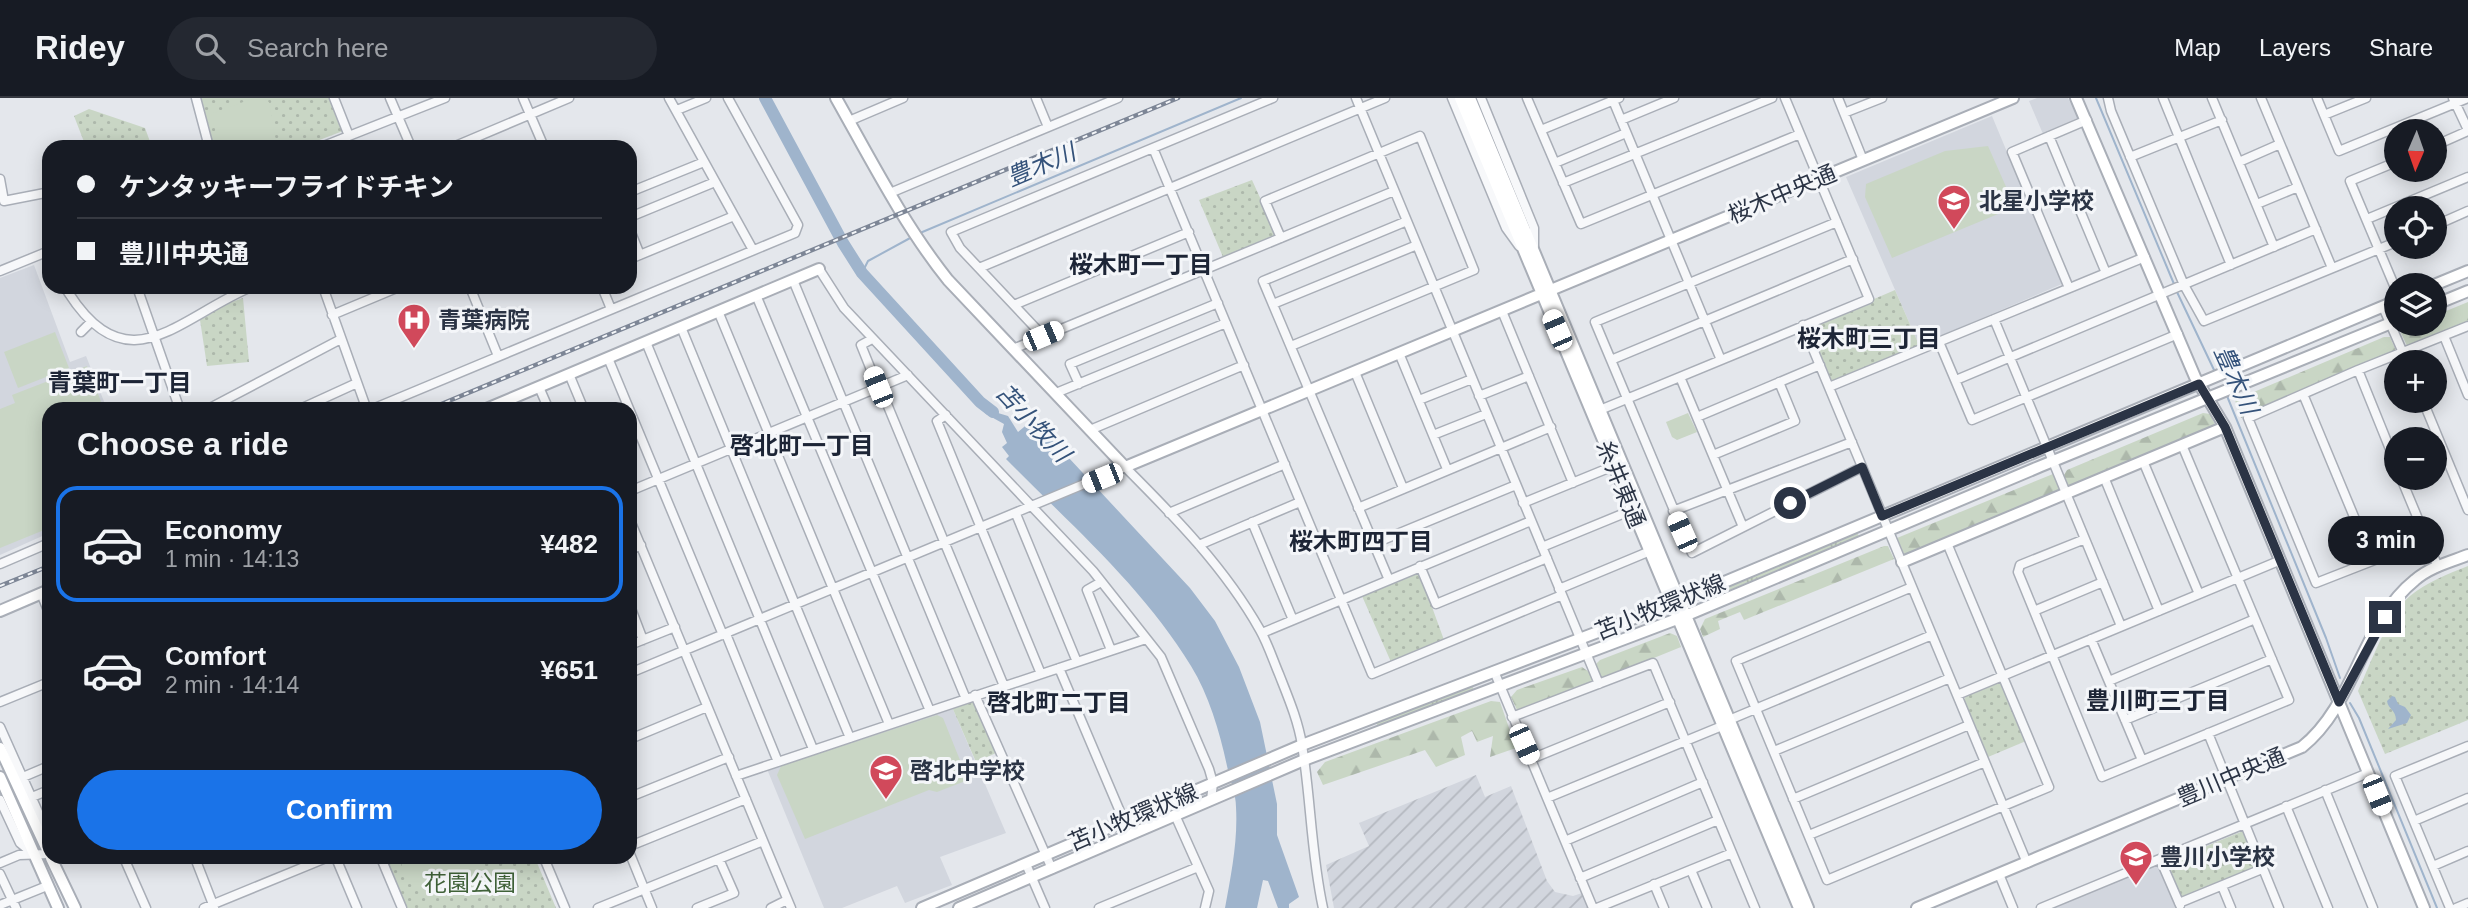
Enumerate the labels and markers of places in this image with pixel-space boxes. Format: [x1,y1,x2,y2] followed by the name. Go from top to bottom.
[1935,182,1973,231] school or university icon: 北星小学校
[1979,188,2094,214] place label: 北星小学校
[395,301,433,350] hospital icon: 青葉病院
[438,307,530,333] place label: 青葉病院
[867,752,905,801] school or university icon: 啓北中学校
[910,758,1025,784] place label: 啓北中学校
[2117,838,2155,887] school or university icon: 豊川小学校
[2160,844,2275,870] place label: 豊川小学校

